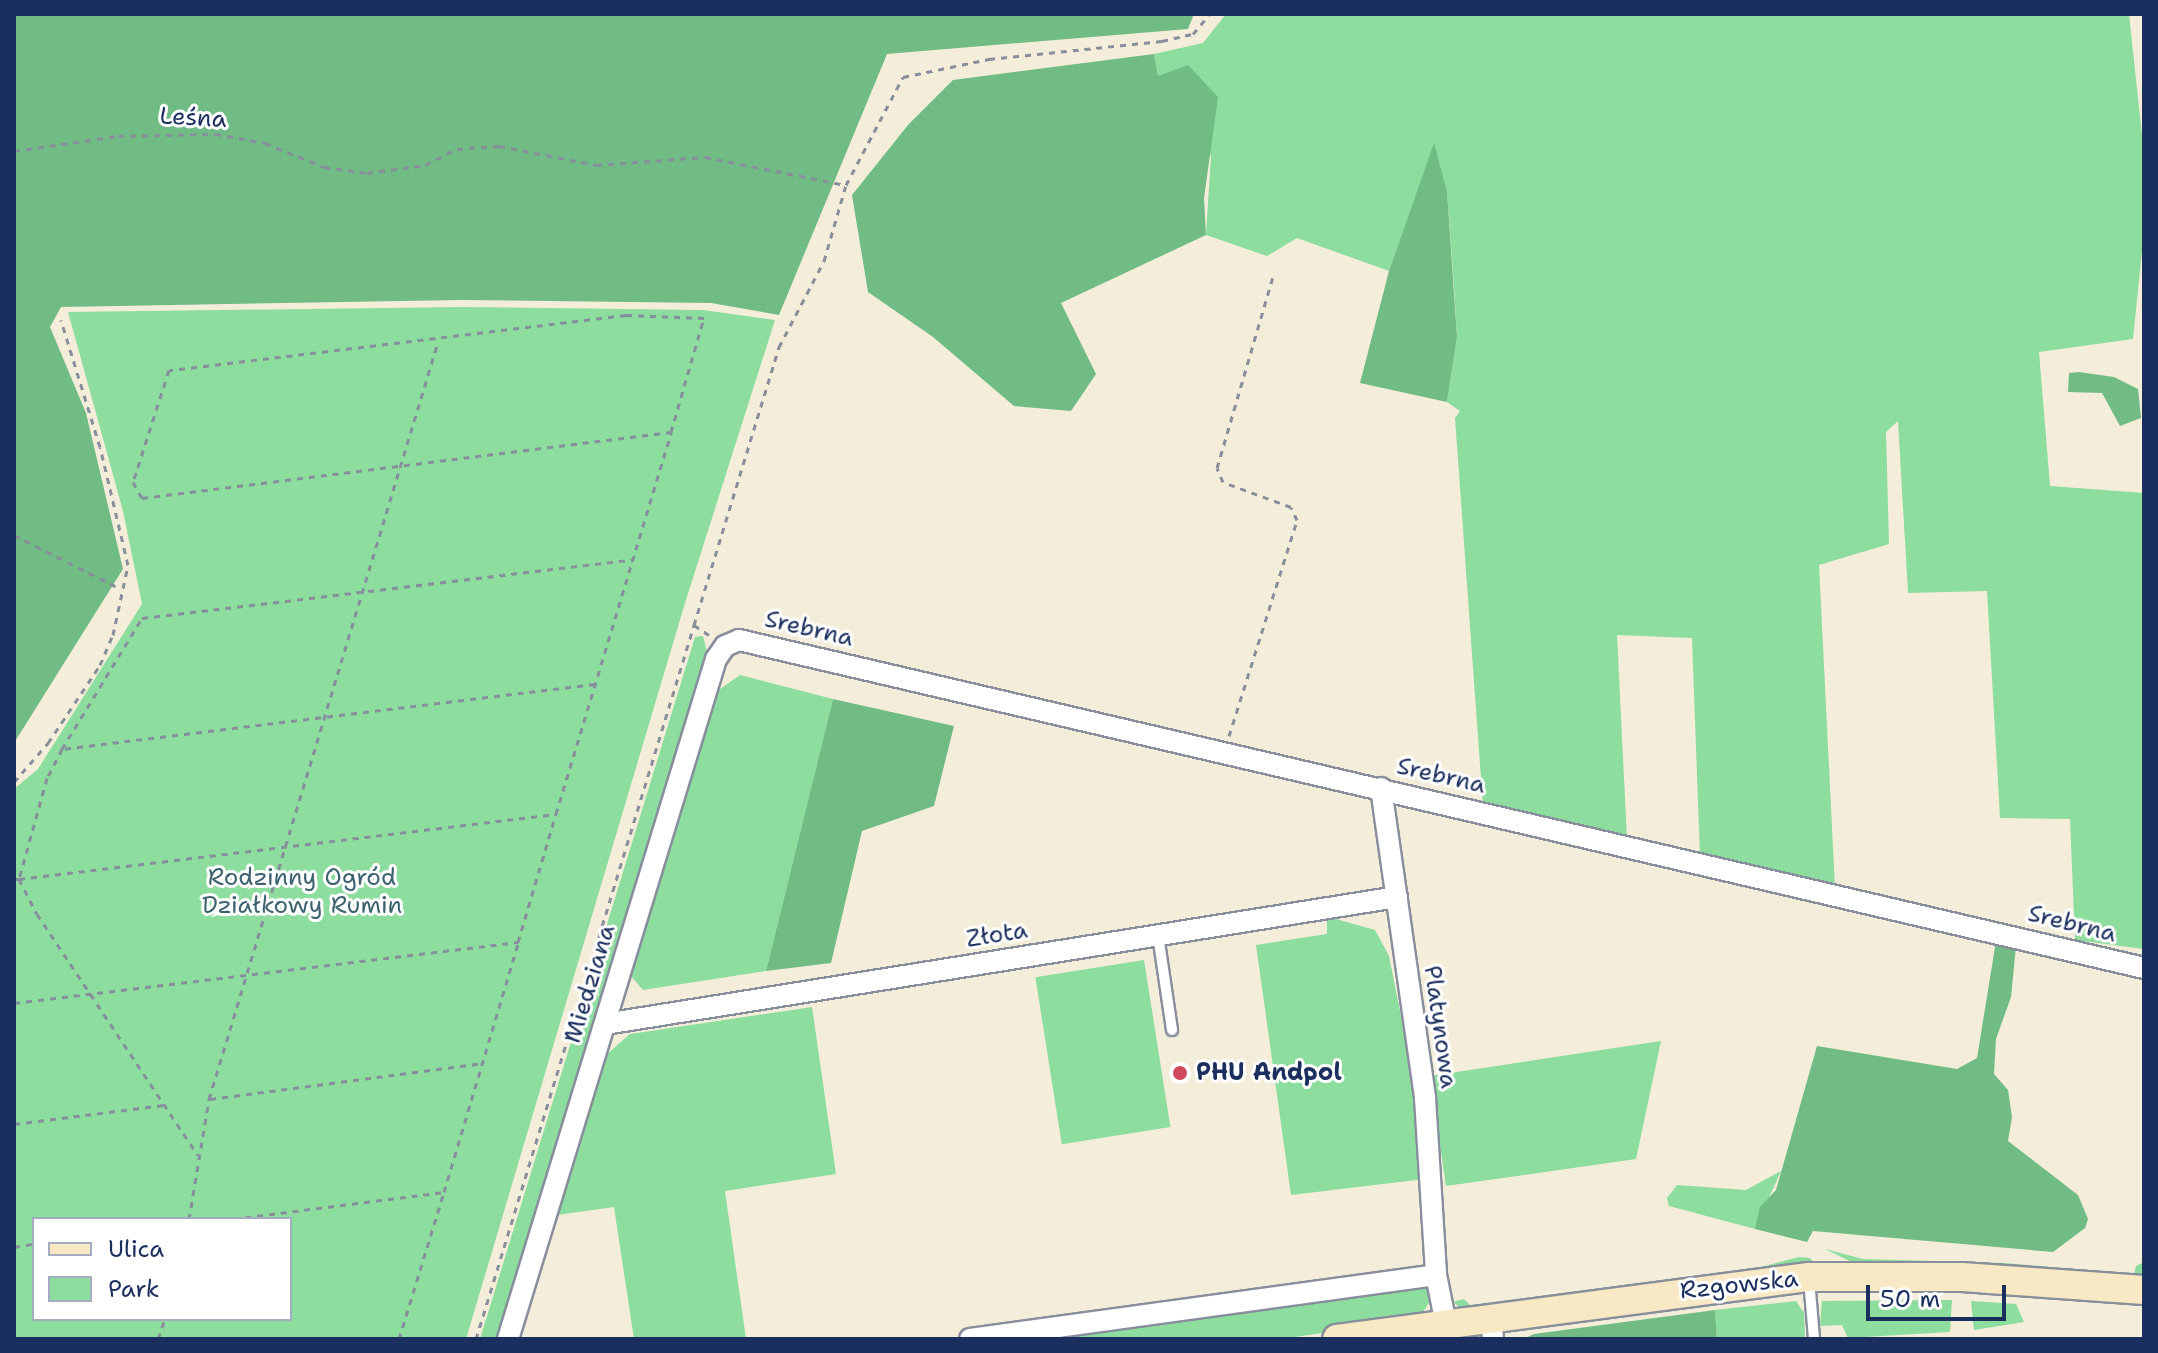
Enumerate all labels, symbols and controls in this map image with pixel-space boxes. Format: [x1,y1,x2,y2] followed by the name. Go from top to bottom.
[159,102,227,134] street label: Leśna
[762,605,856,653] street label: Srebrna
[1394,752,1488,800] street label: Srebrna
[202,864,402,920] park label: Rodzinny Ogród Działkowy Rumin
[2025,899,2119,949] street label: Srebrna
[964,916,1030,954] street label: Złota
[558,921,622,1047] street label: Miedziana
[1417,964,1463,1090] street label: Platynowa
[1196,1059,1342,1087] place label: PHU Andpol
[1171,1064,1189,1082] marker: PHU Andpol
[32,1217,292,1321] legend
[108,1233,164,1265] text: Ulica
[1678,1264,1800,1306] street label: Rzgowska
[1870,1269,2010,1319] scale bar
[108,1273,160,1305] text: Park
[1880,1283,1940,1315] text: 50 m

